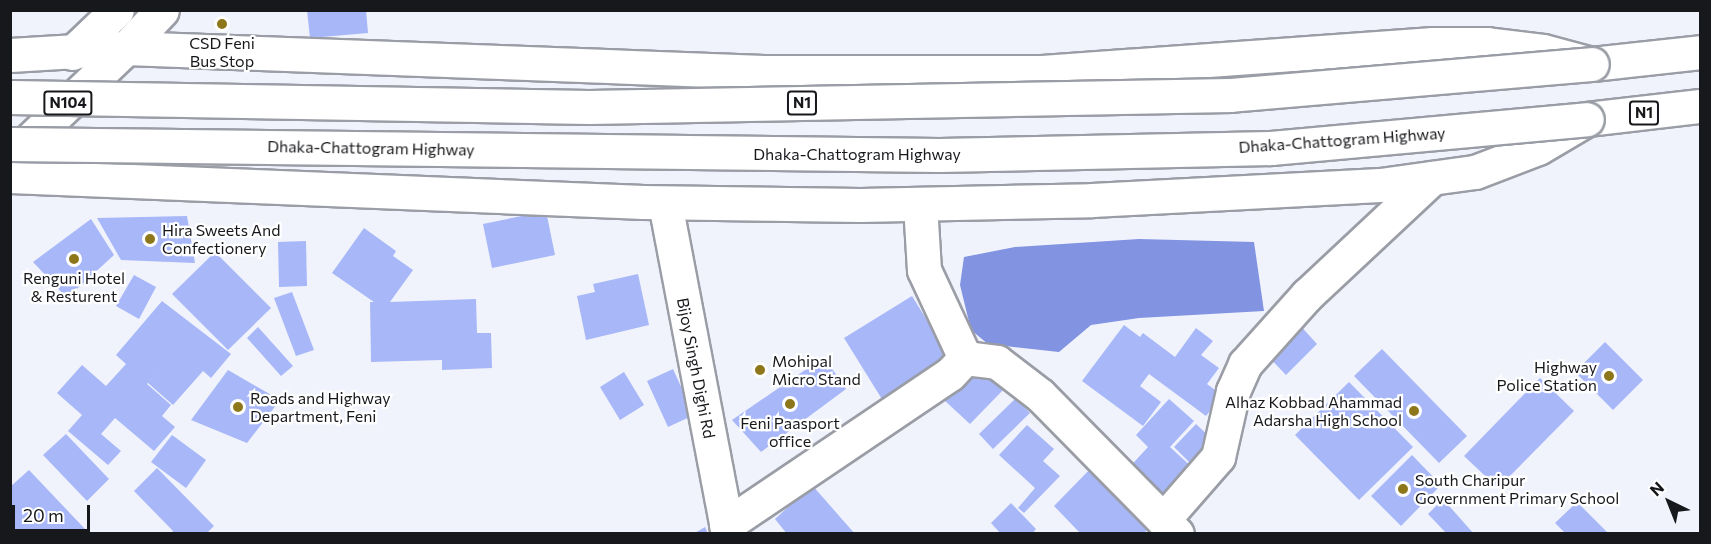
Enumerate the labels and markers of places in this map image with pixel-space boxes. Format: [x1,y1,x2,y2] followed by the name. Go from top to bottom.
[215,17,229,31] marker: CSD Feni Bus Stop
[189,33,255,71] place label: CSD Feni Bus Stop
[162,220,280,258] place label: Hira Sweets And Confectionery
[143,232,157,246] marker: Hira Sweets And Confectionery
[67,252,81,266] marker: Renguni Hotel & Resturent
[23,268,125,306] place label: Renguni Hotel & Resturent
[772,351,861,389] place label: Mohipal Micro Stand
[1497,357,1597,395] place label: Highway Police Station
[753,363,767,377] marker: Mohipal Micro Stand
[1602,369,1616,383] marker: Highway Police Station
[250,388,390,426] place label: Roads and Highway Department, Feni
[1225,392,1402,430] place label: Alhaz Kobbad Ahammad Adarsha High School
[783,397,797,411] marker: Feni Paasport office
[231,400,245,414] marker: Roads and Highway Department, Feni
[1407,404,1421,418] marker: Alhaz Kobbad Ahammad Adarsha High School
[740,413,840,451] place label: Feni Paasport office
[1415,470,1619,508] place label: South Charipur Government Primary School
[1396,482,1410,496] marker: South Charipur Government Primary School

